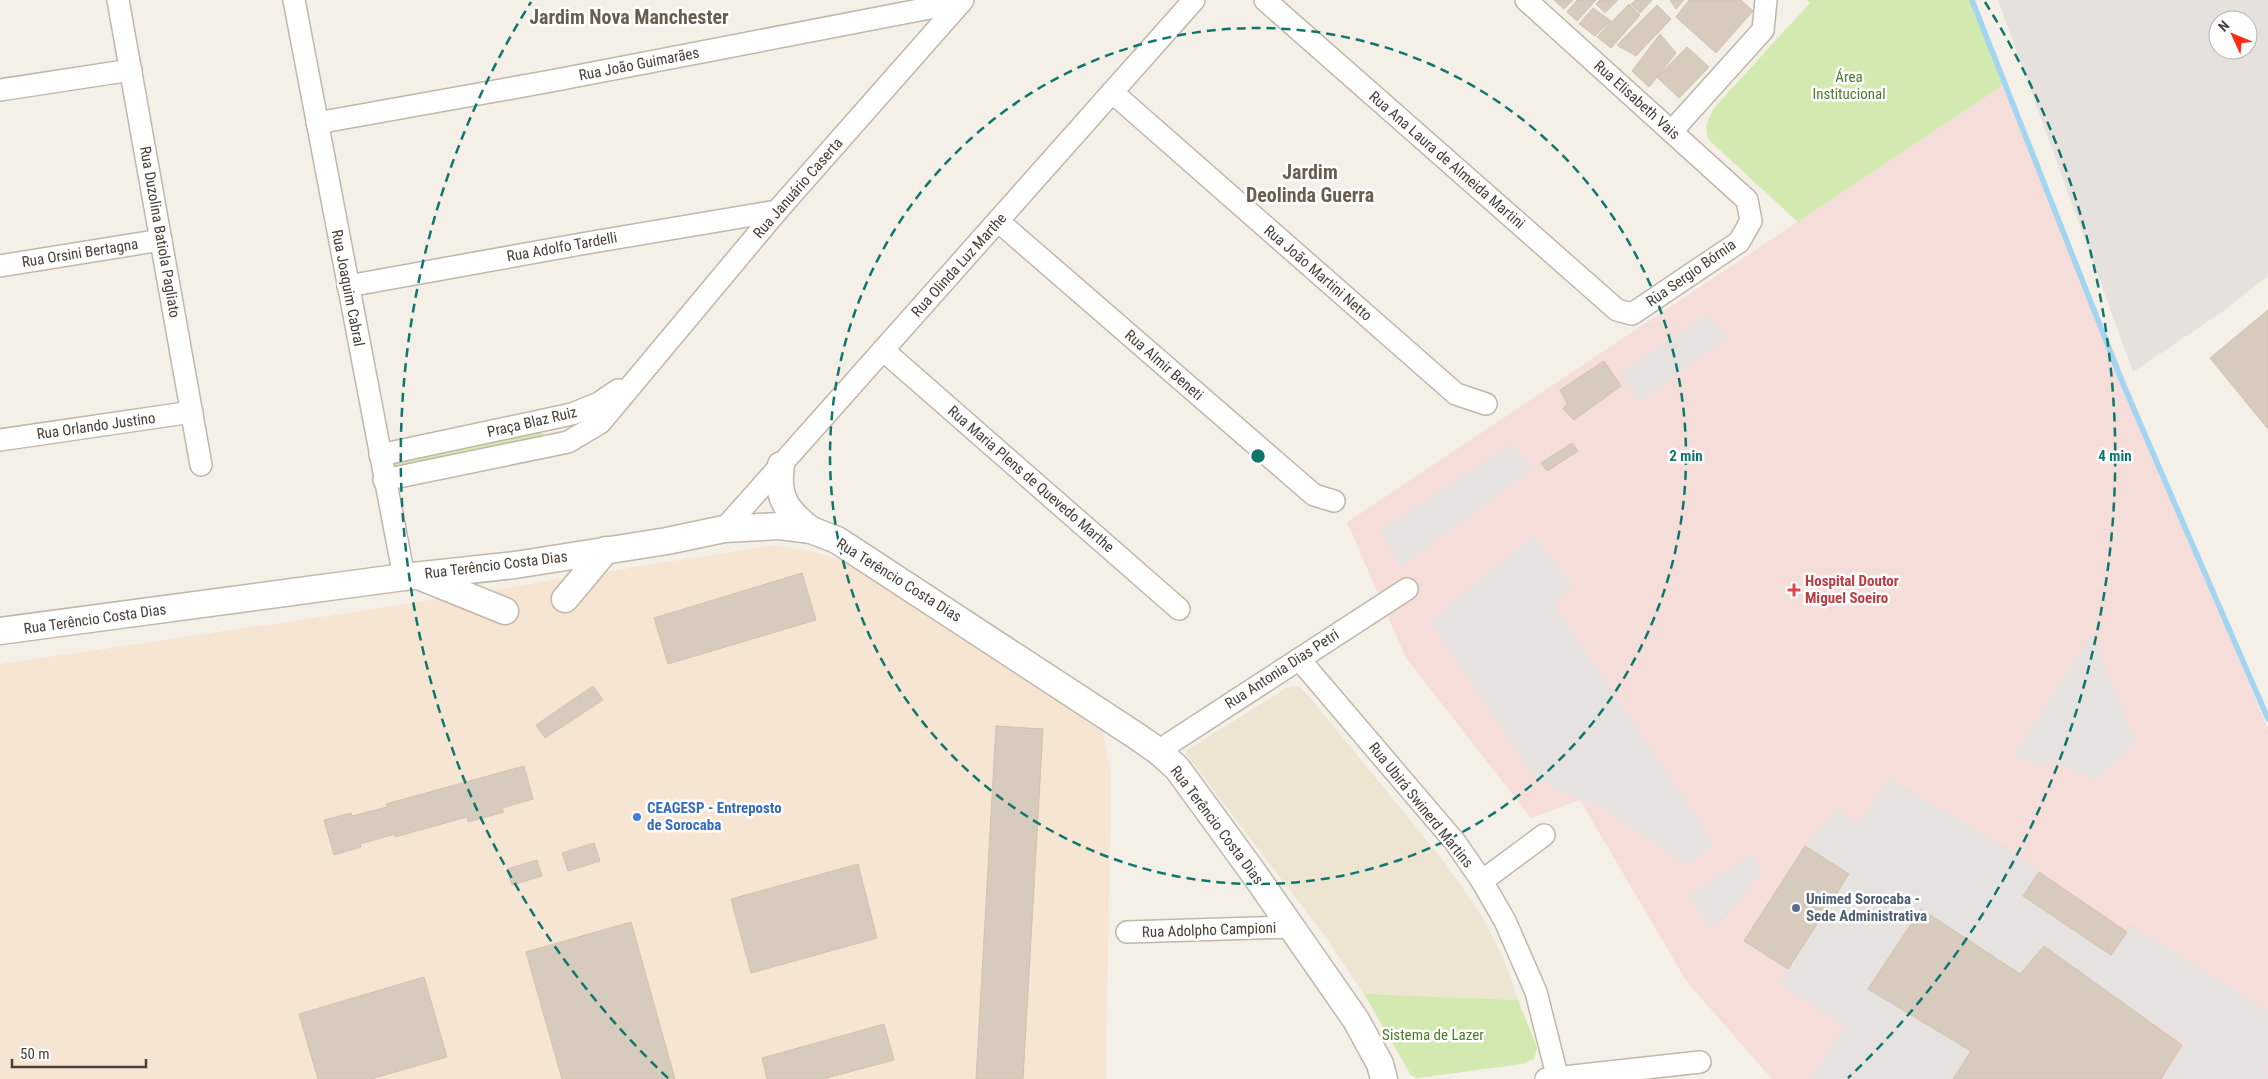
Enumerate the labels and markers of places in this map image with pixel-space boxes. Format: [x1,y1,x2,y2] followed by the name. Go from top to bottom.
[1249,447,1267,465] centre of rings
[1805,572,1899,607] place label: Hospital Doutor Miguel Soeiro
[1787,583,1801,597] marker: Hospital Doutor Miguel Soeiro
[647,799,782,834] place label: CEAGESP - Entreposto de Sorocaba
[631,811,643,823] marker: CEAGESP - Entreposto de Sorocaba
[1806,890,1927,925] place label: Unimed Sorocaba - Sede Administrativa
[1790,902,1802,914] marker: Unimed Sorocaba - Sede Administrativa

